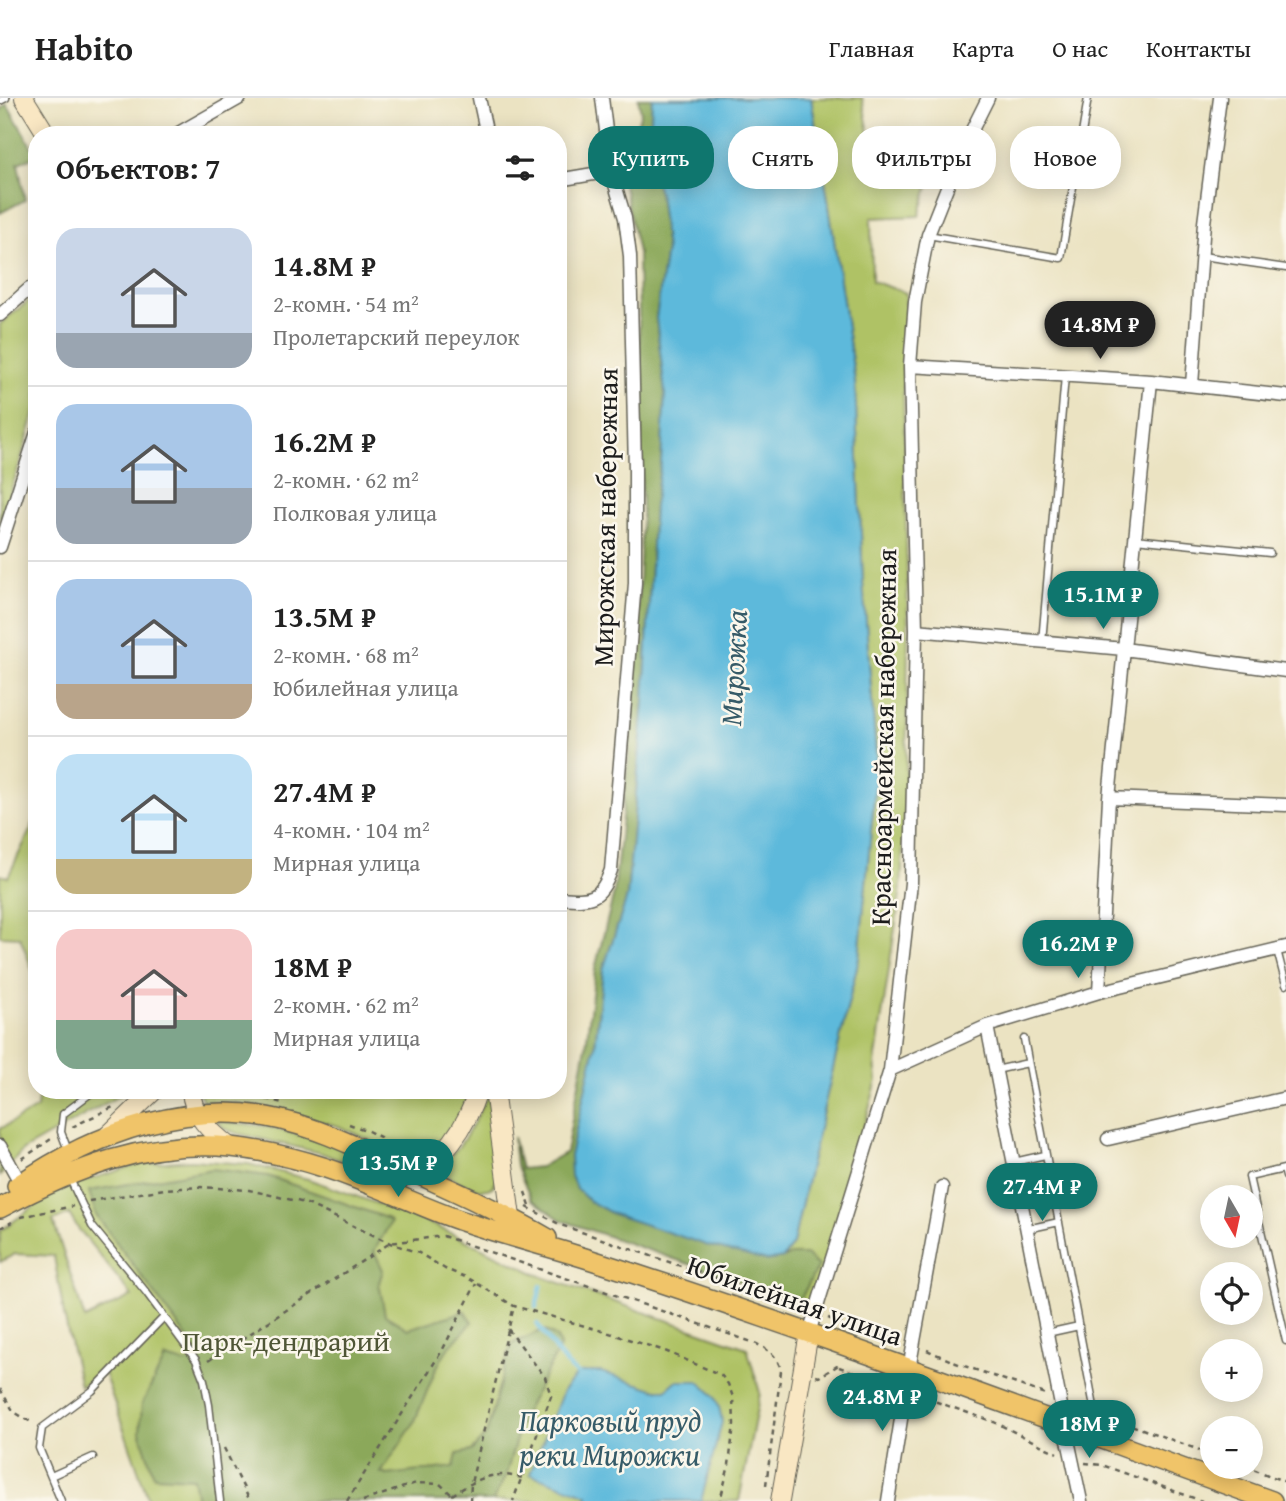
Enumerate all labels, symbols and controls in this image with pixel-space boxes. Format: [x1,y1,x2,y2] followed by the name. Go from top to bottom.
[35,24,133,72] text: Habito
[829,31,914,66] text: Главная
[952,31,1014,66] text: Карта
[1052,31,1108,66] text: О нас
[1146,31,1251,66] text: Контакты
[588,126,714,189] chip: Купить
[728,126,838,189] chip: Снять
[852,126,996,189] chip: Фильтры
[1010,126,1121,189] chip: Новое
[56,146,220,190] text: Объектов: 7
[501,149,539,187] icon: filters
[273,243,376,287] text: 14.8M ₽
[112,256,196,340] icon: home
[273,287,419,320] text: 2-комн. · 54 m²
[1035,302,1165,361] pin: 14.8M ₽
[1060,307,1140,340] text: 14.8M ₽
[273,320,520,353] text: Пролетарский переулок
[581,367,628,667] street label: Мирожская набережная
[273,419,376,463] text: 16.2M ₽
[112,432,196,516] icon: home
[273,463,419,496] text: 2-комн. · 62 m²
[273,496,437,529] text: Полковая улица
[859,548,906,926] street label: Красноармейская набережная
[1038,572,1168,631] pin: 15.1M ₽
[1063,577,1143,610] text: 15.1M ₽
[273,594,376,638] text: 13.5M ₽
[112,607,196,691] icon: home
[708,609,758,727] water label: Мирожка
[273,638,419,671] text: 2-комн. · 68 m²
[273,671,458,704] text: Юбилейная улица
[273,769,376,813] text: 27.4M ₽
[112,782,196,866] icon: home
[273,813,430,846] text: 4-комн. · 104 m²
[273,846,420,879] text: Мирная улица
[1013,920,1143,980] pin: 16.2M ₽
[1038,926,1118,959] text: 16.2M ₽
[273,944,352,988] text: 18M ₽
[112,957,196,1041] icon: home
[273,988,419,1021] text: 2-комн. · 62 m²
[273,1021,420,1054] text: Мирная улица
[333,1140,463,1199] pin: 13.5M ₽
[358,1145,438,1178] text: 13.5M ₽
[977,1164,1107,1223] pin: 27.4M ₽
[1002,1169,1082,1202] text: 27.4M ₽
[1200,1185,1264,1248] north arrow
[1200,1185,1263,1479] map controls
[682,1243,909,1356] street label: Юбилейная улица
[1200,1262,1263,1325] button: locate
[182,1320,390,1361] park label: Парк-дендрарий
[1200,1339,1263,1402] button: +
[817,1374,947,1433] pin: 24.8M ₽
[842,1379,922,1412] text: 24.8M ₽
[519,1398,701,1476] water label: Парковый пруд реки Мирожки
[1040,1400,1138,1460] pin: 18M ₽
[1059,1406,1119,1439] text: 18M ₽
[1200,1416,1263,1479] button: −

